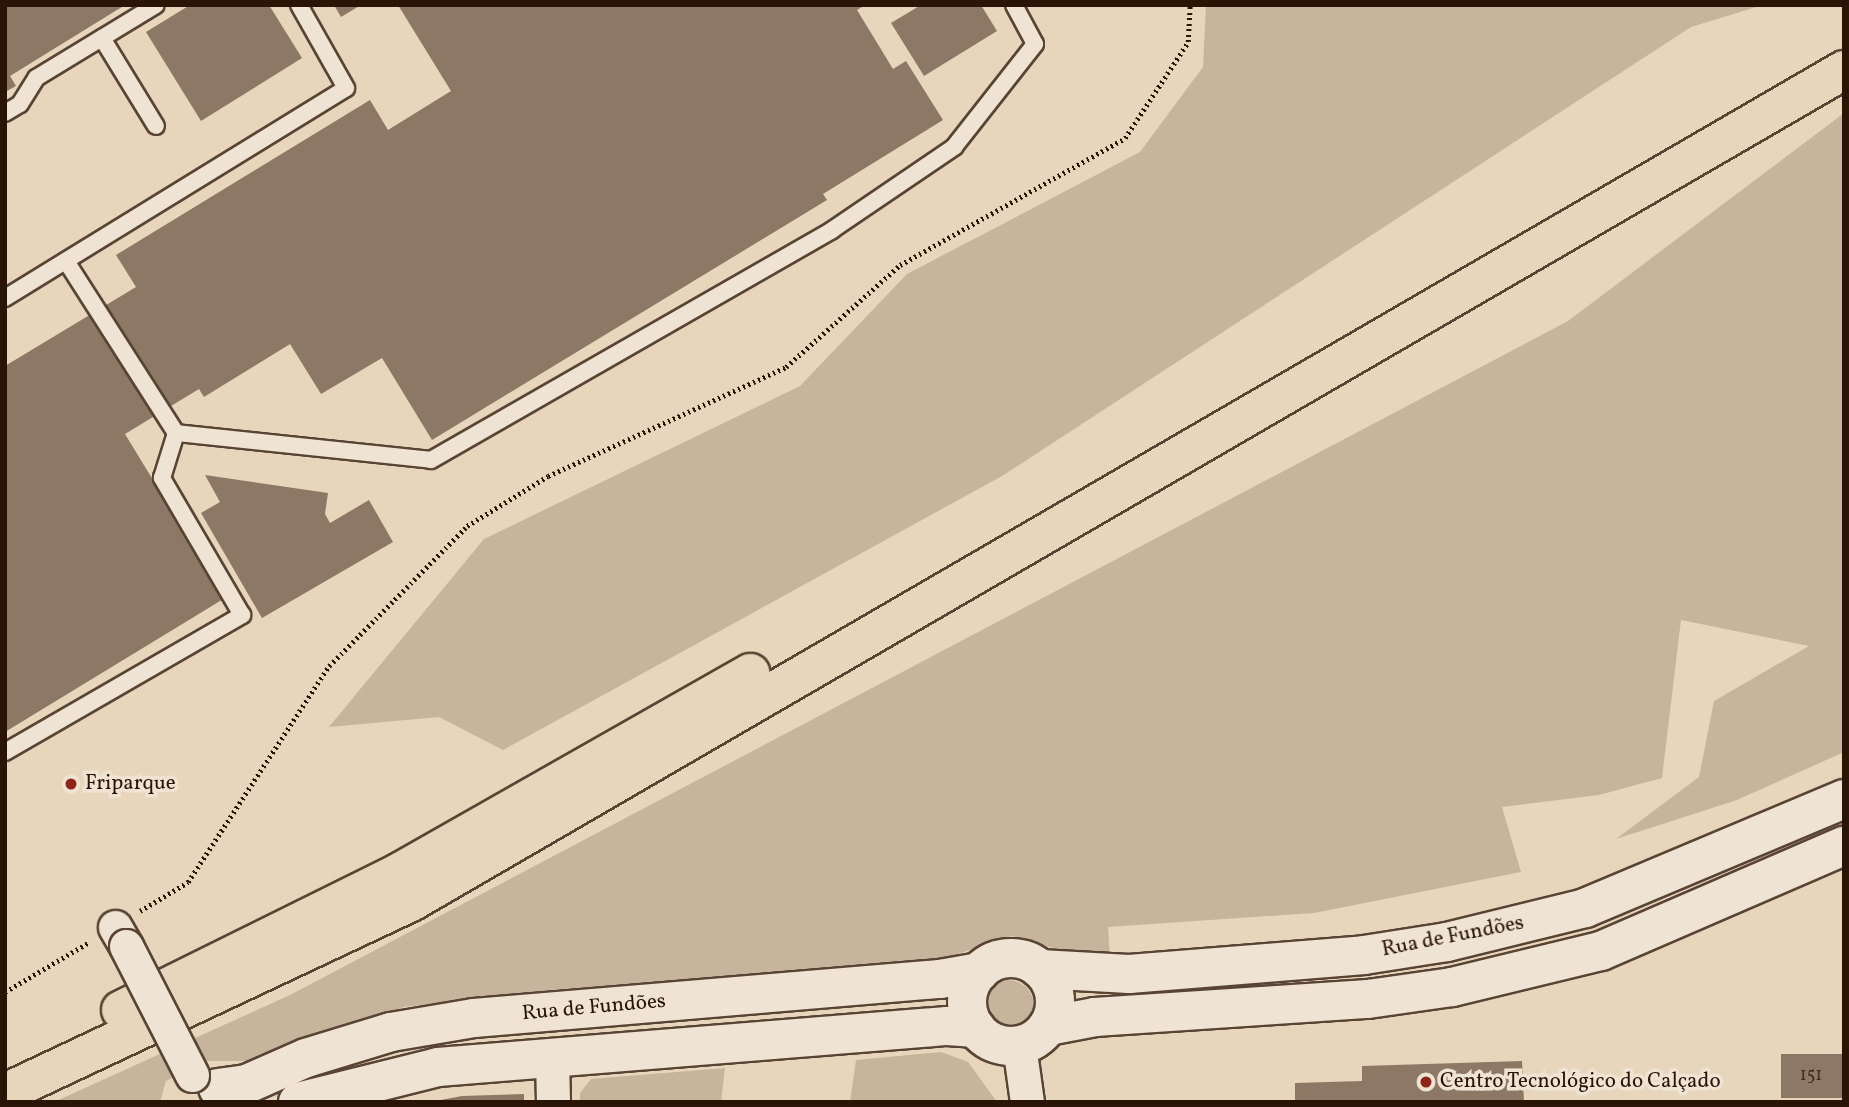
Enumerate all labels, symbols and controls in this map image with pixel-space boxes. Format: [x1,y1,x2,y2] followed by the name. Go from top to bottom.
[85,771,176,797] place label: Friparque
[63,776,79,792] marker: Friparque
[1380,911,1526,963] street label: Rua de Fundões
[521,989,667,1027] street label: Rua de Fundões
[1800,1065,1822,1087] house number: 151
[1440,1069,1721,1095] place label: Centro Tecnológico do Calçado
[1418,1074,1434,1090] marker: Centro Tecnológico do Calçado

